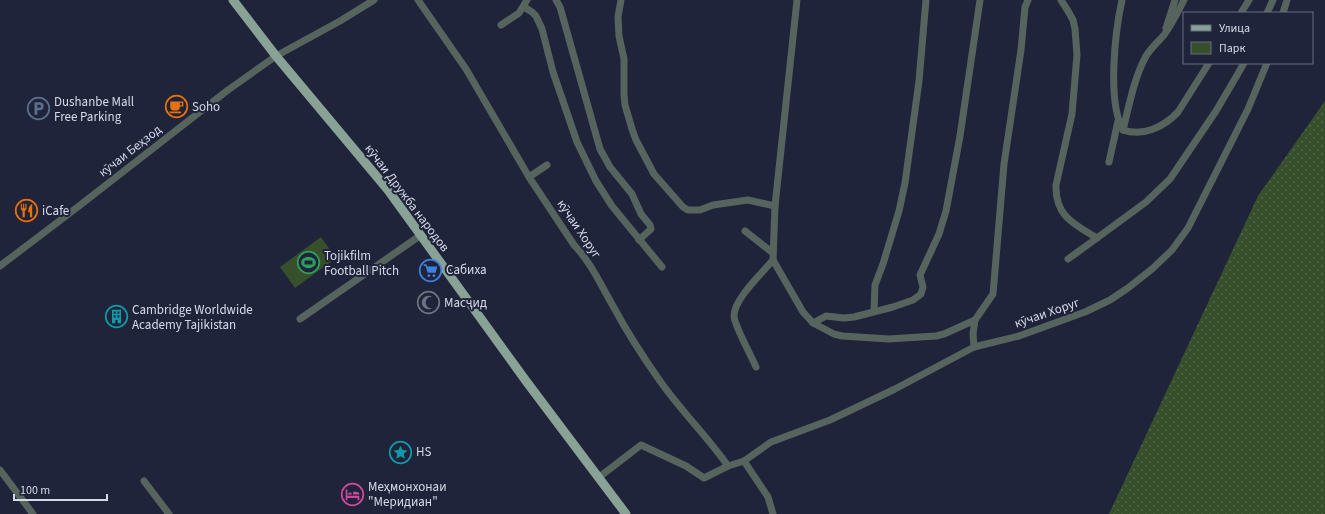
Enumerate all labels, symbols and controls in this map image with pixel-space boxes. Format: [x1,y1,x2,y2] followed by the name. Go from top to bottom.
[1183,12,1313,64] legend
[1219,20,1250,37] text: Улица
[1219,40,1245,57] text: Парк
[54,93,134,126] place label: Dushanbe Mall Free Parking
[164,94,190,120] cafe icon: Soho
[26,96,52,122] parking icon: Dushanbe Mall Free Parking
[192,98,220,116] place label: Soho
[95,121,165,181] street label: кӯчаи Беҳзод
[360,140,454,256] street label: кӯчаи Дружба народов
[553,196,605,262] street label: кӯчаи Хоруг
[13,198,39,224] restaurant icon: iCafe
[42,202,69,220] place label: iCafe
[324,247,399,280] place label: Tojikfilm Football Pitch
[295,250,321,276] sports icon: Tojikfilm Football Pitch
[418,257,444,283] supermarket icon: Сабиха
[446,261,487,279] place label: Сабиха
[415,290,441,316] mosque icon: Масҷид
[1012,293,1082,333] street label: кӯчаи Хоруг
[444,294,487,312] place label: Масҷид
[132,301,253,334] place label: Cambridge Worldwide Academy Tajikistan
[104,304,130,330] building icon: Cambridge Worldwide Academy Tajikistan
[387,439,413,465] place icon: HS
[416,443,431,461] place label: HS
[14,476,107,502] scale bar
[368,478,446,511] place label: Меҳмонхонаи "Меридиан"
[340,481,366,507] hotel icon: Меҳмонхонаи "Меридиан"
[20,482,50,499] text: 100 m

